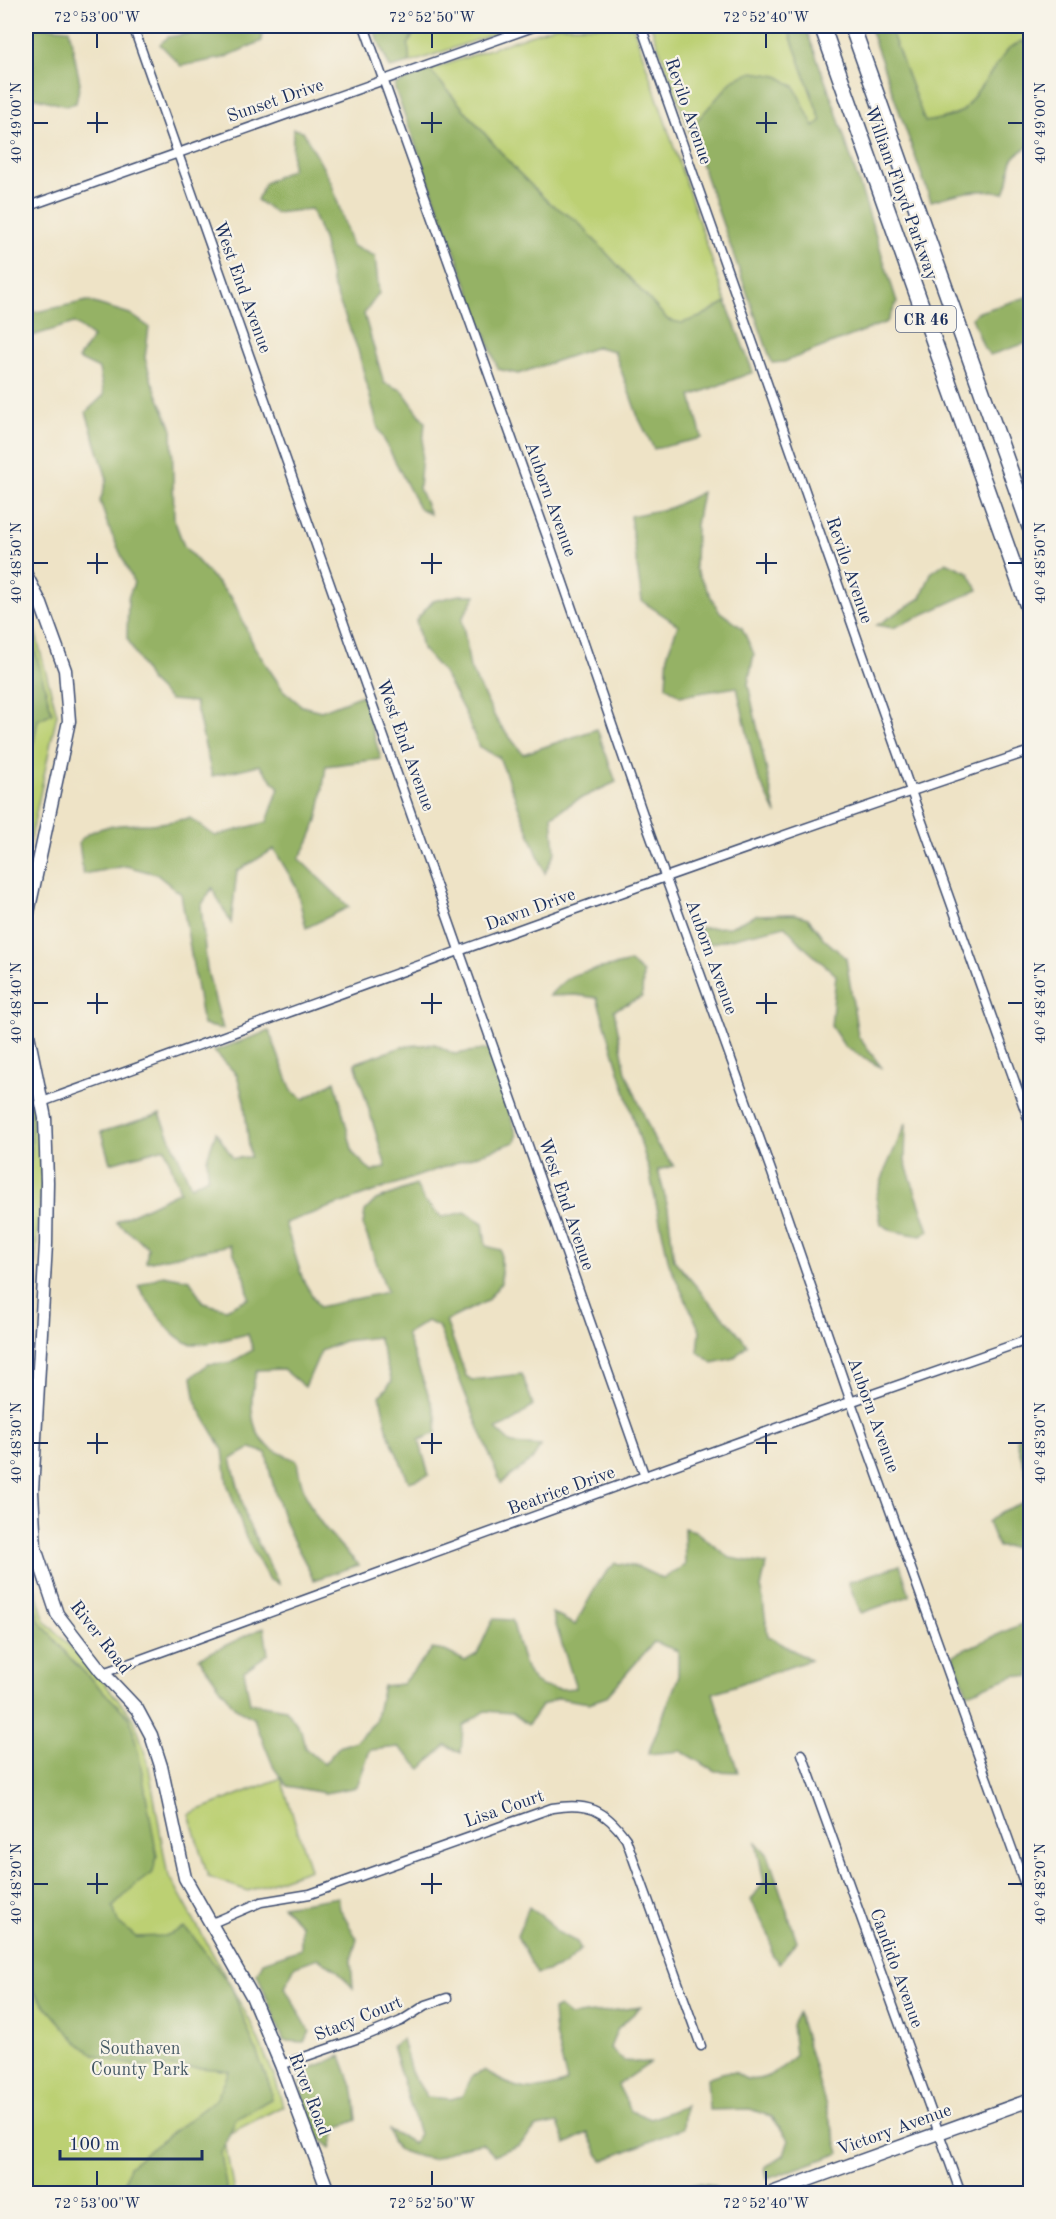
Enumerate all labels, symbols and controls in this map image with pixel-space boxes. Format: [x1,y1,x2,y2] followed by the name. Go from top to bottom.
[54,11,140,26] text: 72°53'00"W
[389,11,475,26] text: 72°52'50"W
[723,11,809,26] text: 72°52'40"W
[661,56,715,167] street label: Revilo Avenue
[225,76,326,126] street label: Sunset Drive
[10,82,25,164] text: 40°49'00"N
[1034,82,1049,164] text: 40°49'00"N
[861,104,941,283] street label: William Floyd Parkway
[210,219,274,356] street label: West End Avenue
[896,306,956,332] road number: CR 46
[521,439,579,559] street label: Auborn Avenue
[822,515,876,626] street label: Revilo Avenue
[10,522,25,604] text: 40°48'50"N
[1034,522,1049,604] text: 40°48'50"N
[373,677,437,814] street label: West End Avenue
[483,885,578,935] street label: Dawn Drive
[682,897,740,1017] street label: Auborn Avenue
[10,962,25,1044] text: 40°48'40"N
[1034,962,1049,1044] text: 40°48'40"N
[535,1136,597,1273] street label: West End Avenue
[844,1355,902,1475] street label: Auborn Avenue
[10,1402,25,1484] text: 40°48'30"N
[1034,1402,1049,1484] text: 40°48'30"N
[505,1463,617,1519] street label: Beatrice Drive
[66,1598,134,1678] street label: River Road
[462,1787,546,1831] street label: Lisa Court
[10,1843,25,1925] text: 40°48'20"N
[1034,1843,1049,1925] text: 40°48'20"N
[866,1906,926,2030] street label: Candido Avenue
[312,1993,405,2045] street label: Stacy Court
[91,2040,189,2079] park label: Southaven County Park
[285,2050,333,2138] street label: River Road
[835,2101,954,2159] street label: Victory Avenue
[60,2123,202,2161] scale bar
[69,2136,120,2154] text: 100 m
[54,2197,140,2212] text: 72°53'00"W
[389,2197,475,2212] text: 72°52'50"W
[723,2197,809,2212] text: 72°52'40"W

